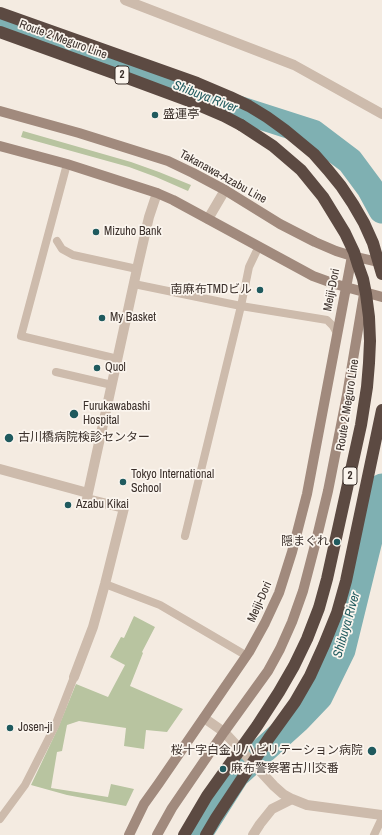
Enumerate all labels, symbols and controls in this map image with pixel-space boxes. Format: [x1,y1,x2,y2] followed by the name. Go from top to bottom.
[17,17,109,63] street label: Route 2 Meguro Line
[115,66,129,84] road number: 2
[171,78,239,116] water label: Shibuya River
[163,108,199,122] place label: 盛運亭
[150,110,160,120] marker: 盛運亭
[177,147,269,207] street label: Takanawa-Azabu Line
[104,225,161,239] place label: Mizuho Bank
[91,227,101,237] marker: Mizuho Bank
[321,267,343,313] street label: Meiji-Dori
[171,283,252,297] place label: 南麻布TMDビル
[255,285,265,295] marker: 南麻布TMDビル
[110,311,156,325] place label: My Basket
[97,313,107,323] marker: My Basket
[334,358,362,452] street label: Route 2 Meguro Line
[105,361,126,375] place label: Quol
[92,363,102,373] marker: Quol
[83,400,150,428] place label: Furukawabashi Hospital
[68,408,80,420] marker: Furukawabashi Hospital
[18,431,150,445] place label: 古川橋病院検診センター
[3,432,15,444] marker: 古川橋病院検診センター
[343,467,357,485] road number: 2
[131,468,214,496] place label: Tokyo International School
[118,477,128,487] marker: Tokyo International School
[76,498,129,512] place label: Azabu Kikai
[63,500,73,510] marker: Azabu Kikai
[281,535,329,549] place label: 隠まぐれ
[332,537,342,547] marker: 隠まぐれ
[245,579,275,625] street label: Meiji-Dori
[330,590,364,660] water label: Shibuya River
[18,721,52,735] place label: Josen-ji
[5,723,15,733] marker: Josen-ji
[171,744,363,758] place label: 桜十字白金リハビリテーション病院
[366,745,378,757] marker: 桜十字白金リハビリテーション病院
[231,762,339,776] place label: 麻布警察署古川交番
[218,764,228,774] marker: 麻布警察署古川交番

